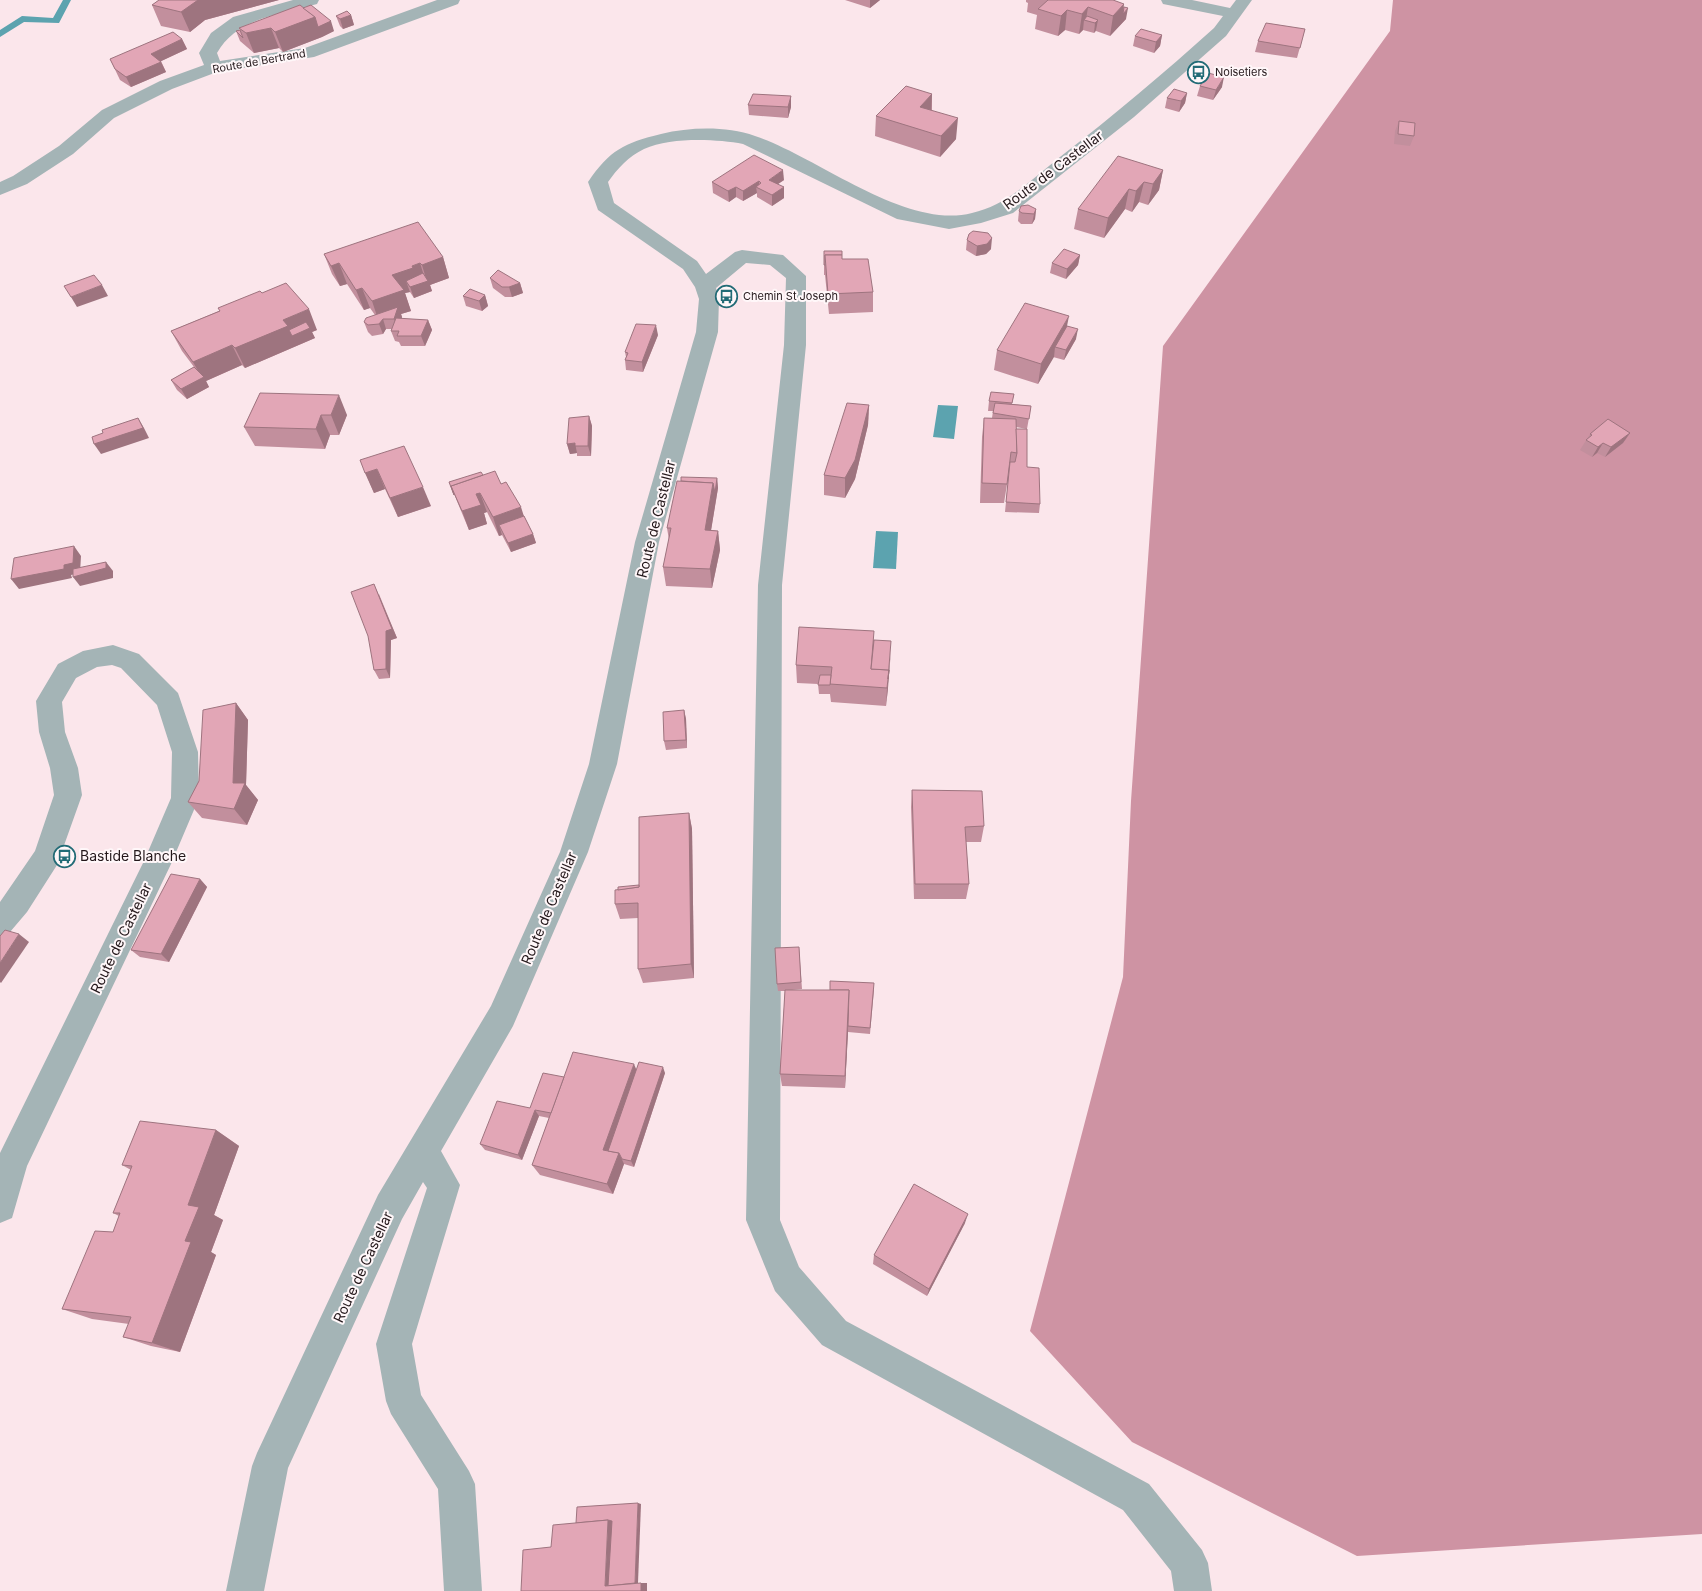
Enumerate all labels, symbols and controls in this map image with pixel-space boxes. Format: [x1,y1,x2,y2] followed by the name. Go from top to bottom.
[211,46,307,76] street label: Route de Bertrand
[1187,60,1211,84] bus stop icon: Noisetiers
[1215,65,1268,79] place label: Noisetiers
[999,126,1106,213] street label: Route de Castellar
[715,284,739,308] bus stop icon: Chemin St Joseph
[743,289,838,303] place label: Chemin St Joseph
[633,458,678,579] street label: Route de Castellar
[52,844,76,868] bus stop icon: Bastide Blanche
[80,847,186,864] place label: Bastide Blanche
[517,849,580,967] street label: Route de Castellar
[86,880,155,996] street label: Route de Castellar
[329,1208,396,1325] street label: Route de Castellar

